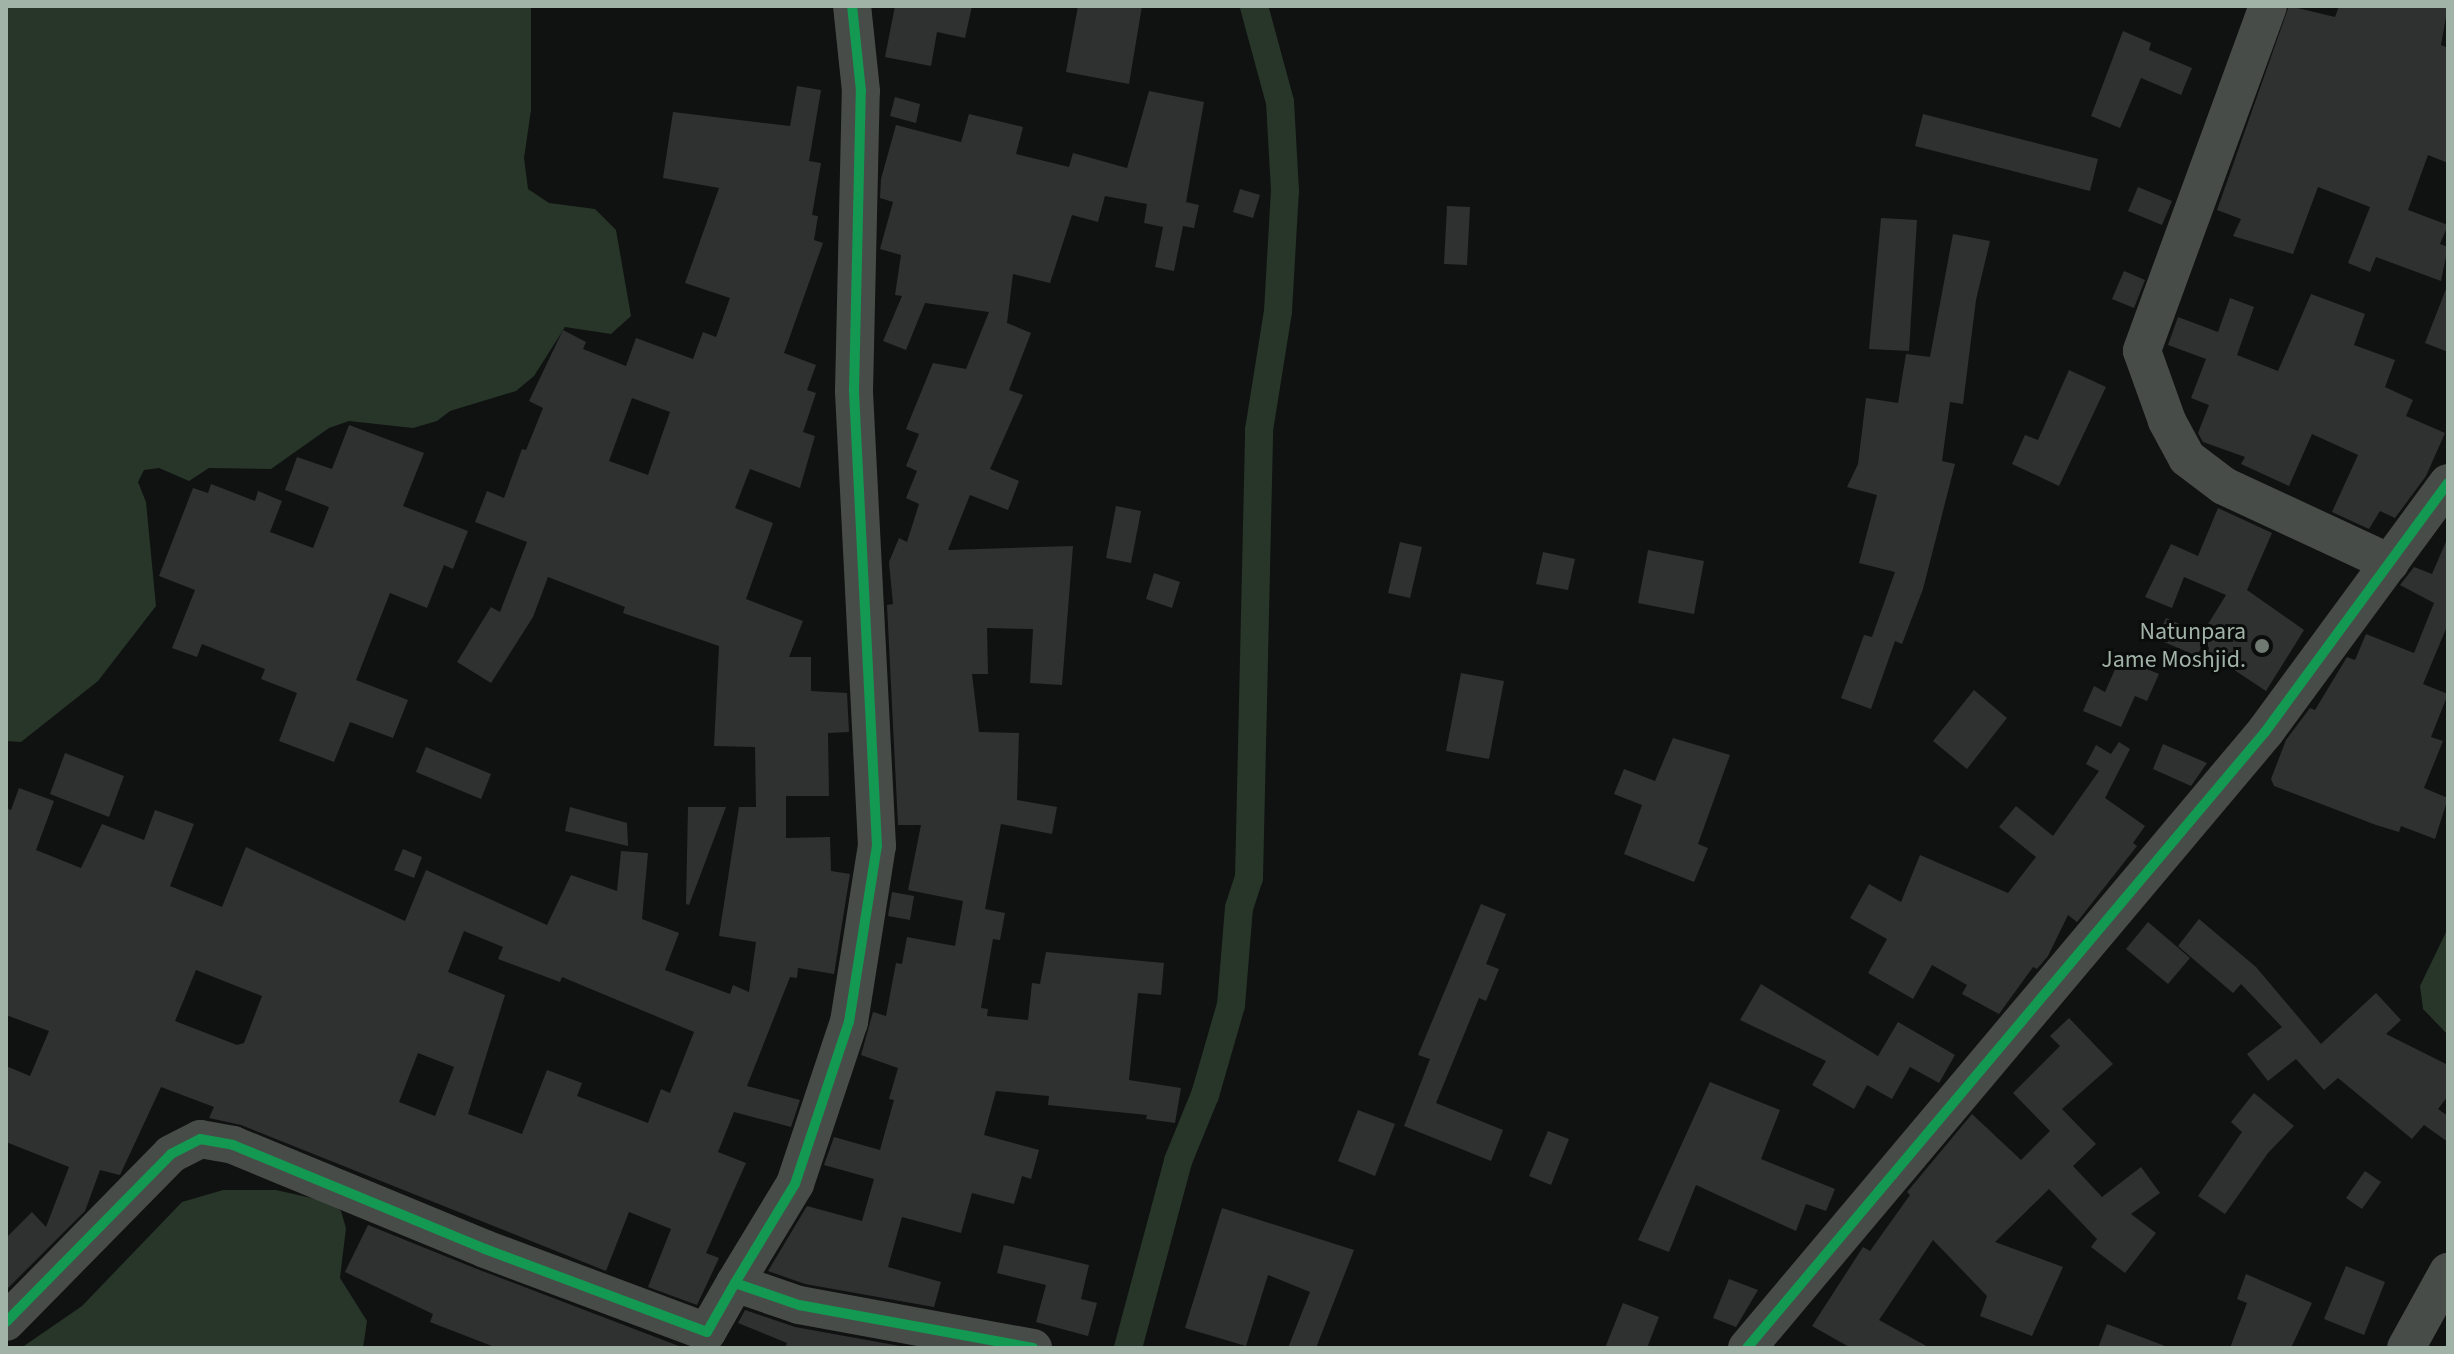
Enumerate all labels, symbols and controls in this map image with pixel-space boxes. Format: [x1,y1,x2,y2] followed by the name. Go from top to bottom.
[2101,618,2246,674] place label: Natunpara Jame Moshjid.
[2253,637,2271,655] marker: Natunpara Jame Moshjid.

